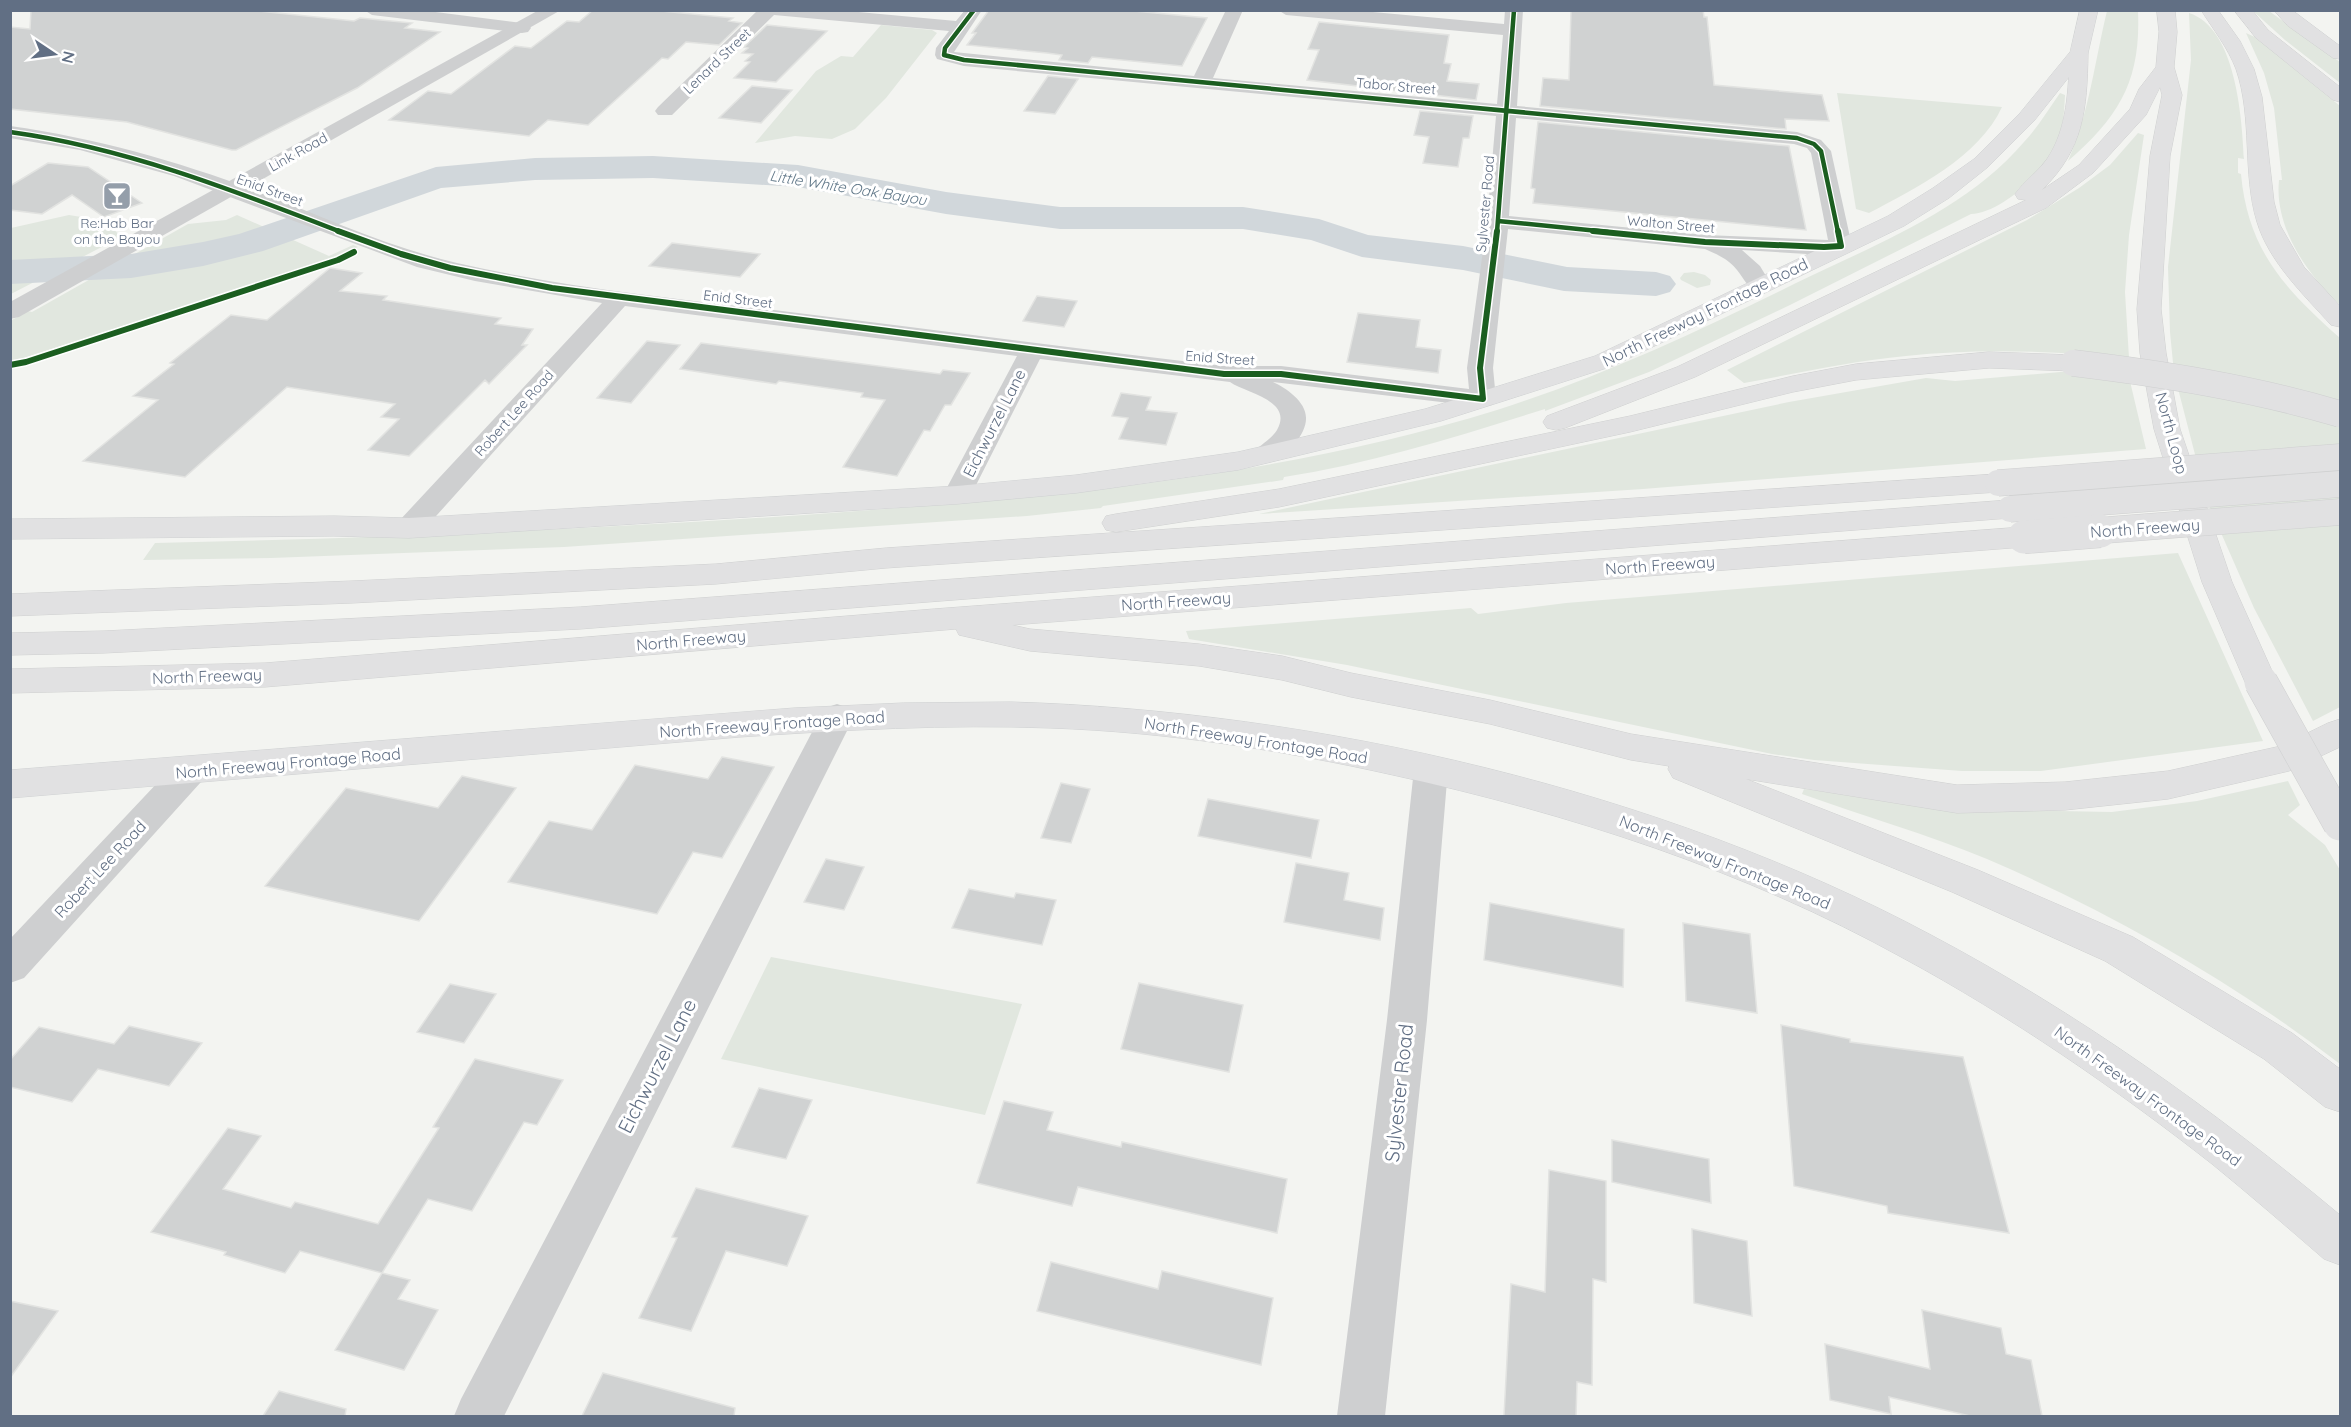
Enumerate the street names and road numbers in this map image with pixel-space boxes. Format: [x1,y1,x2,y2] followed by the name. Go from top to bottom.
[679,24,755,98] street label: Lenard Street
[1355,74,1437,98] street label: Tabor Street
[265,128,331,176] street label: Link Road
[1472,155,1498,253] street label: Sylvester Road
[234,170,306,210] street label: Enid Street
[1626,211,1716,237] street label: Walton Street
[1599,253,1811,371] street label: North Freeway Frontage Road
[702,286,774,312] street label: Enid Street
[1185,347,1256,369] street label: Enid Street
[471,366,557,460] street label: Robert Lee Road
[958,366,1030,480] street label: Eichwurzel Lane
[2151,390,2193,476] street label: North Loop
[2089,514,2201,542] street label: North Freeway
[1604,551,1716,579] street label: North Freeway
[1120,587,1232,615] street label: North Freeway
[635,625,747,655] street label: North Freeway
[152,664,262,688] street label: North Freeway
[659,706,885,742] street label: North Freeway Frontage Road
[1143,712,1369,768] street label: North Freeway Frontage Road
[175,743,401,783] street label: North Freeway Frontage Road
[1617,810,1833,914] street label: North Freeway Frontage Road
[50,816,150,922] street label: Robert Lee Road
[612,994,701,1137] street label: Eichwurzel Lane
[2051,1022,2245,1170] street label: North Freeway Frontage Road
[1379,1023,1418,1163] street label: Sylvester Road

